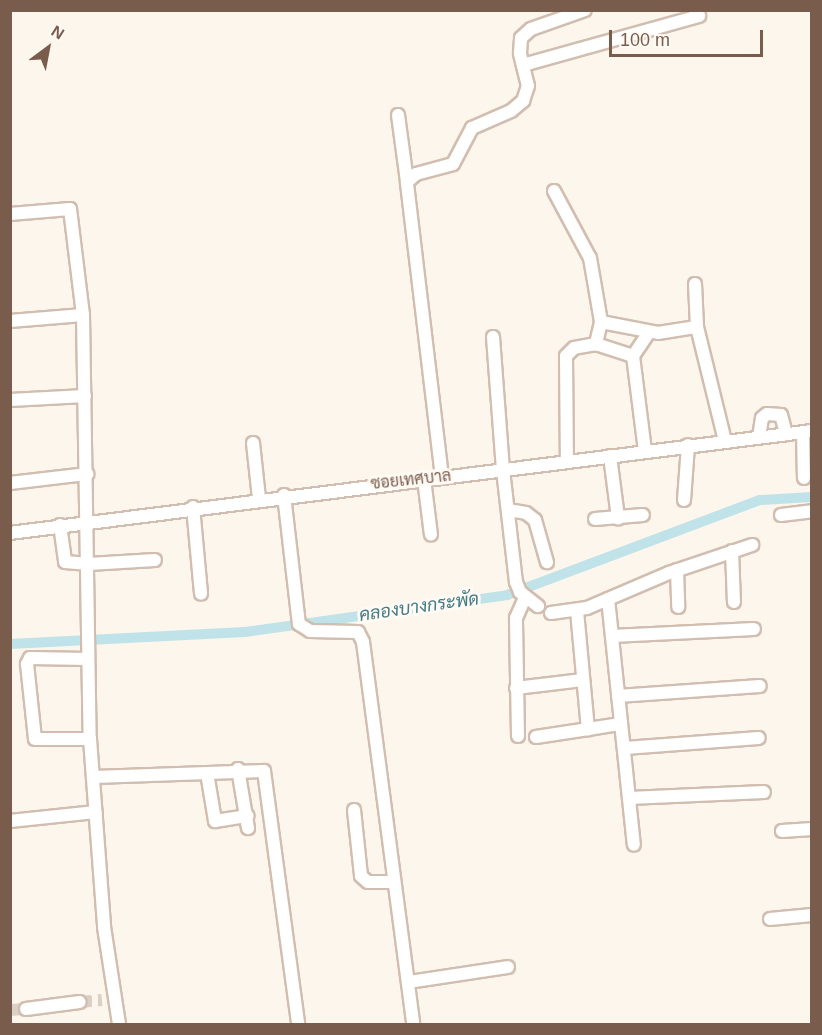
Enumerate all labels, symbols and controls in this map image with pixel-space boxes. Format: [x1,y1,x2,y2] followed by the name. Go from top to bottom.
[18,18,78,78] north arrow
[612,18,766,56] scale bar
[48,22,67,43] text: N
[620,30,670,50] text: 100 m
[370,466,452,494] street label: ซอยเทศบาล
[358,588,480,626] water label: คลองบางกระพัด

